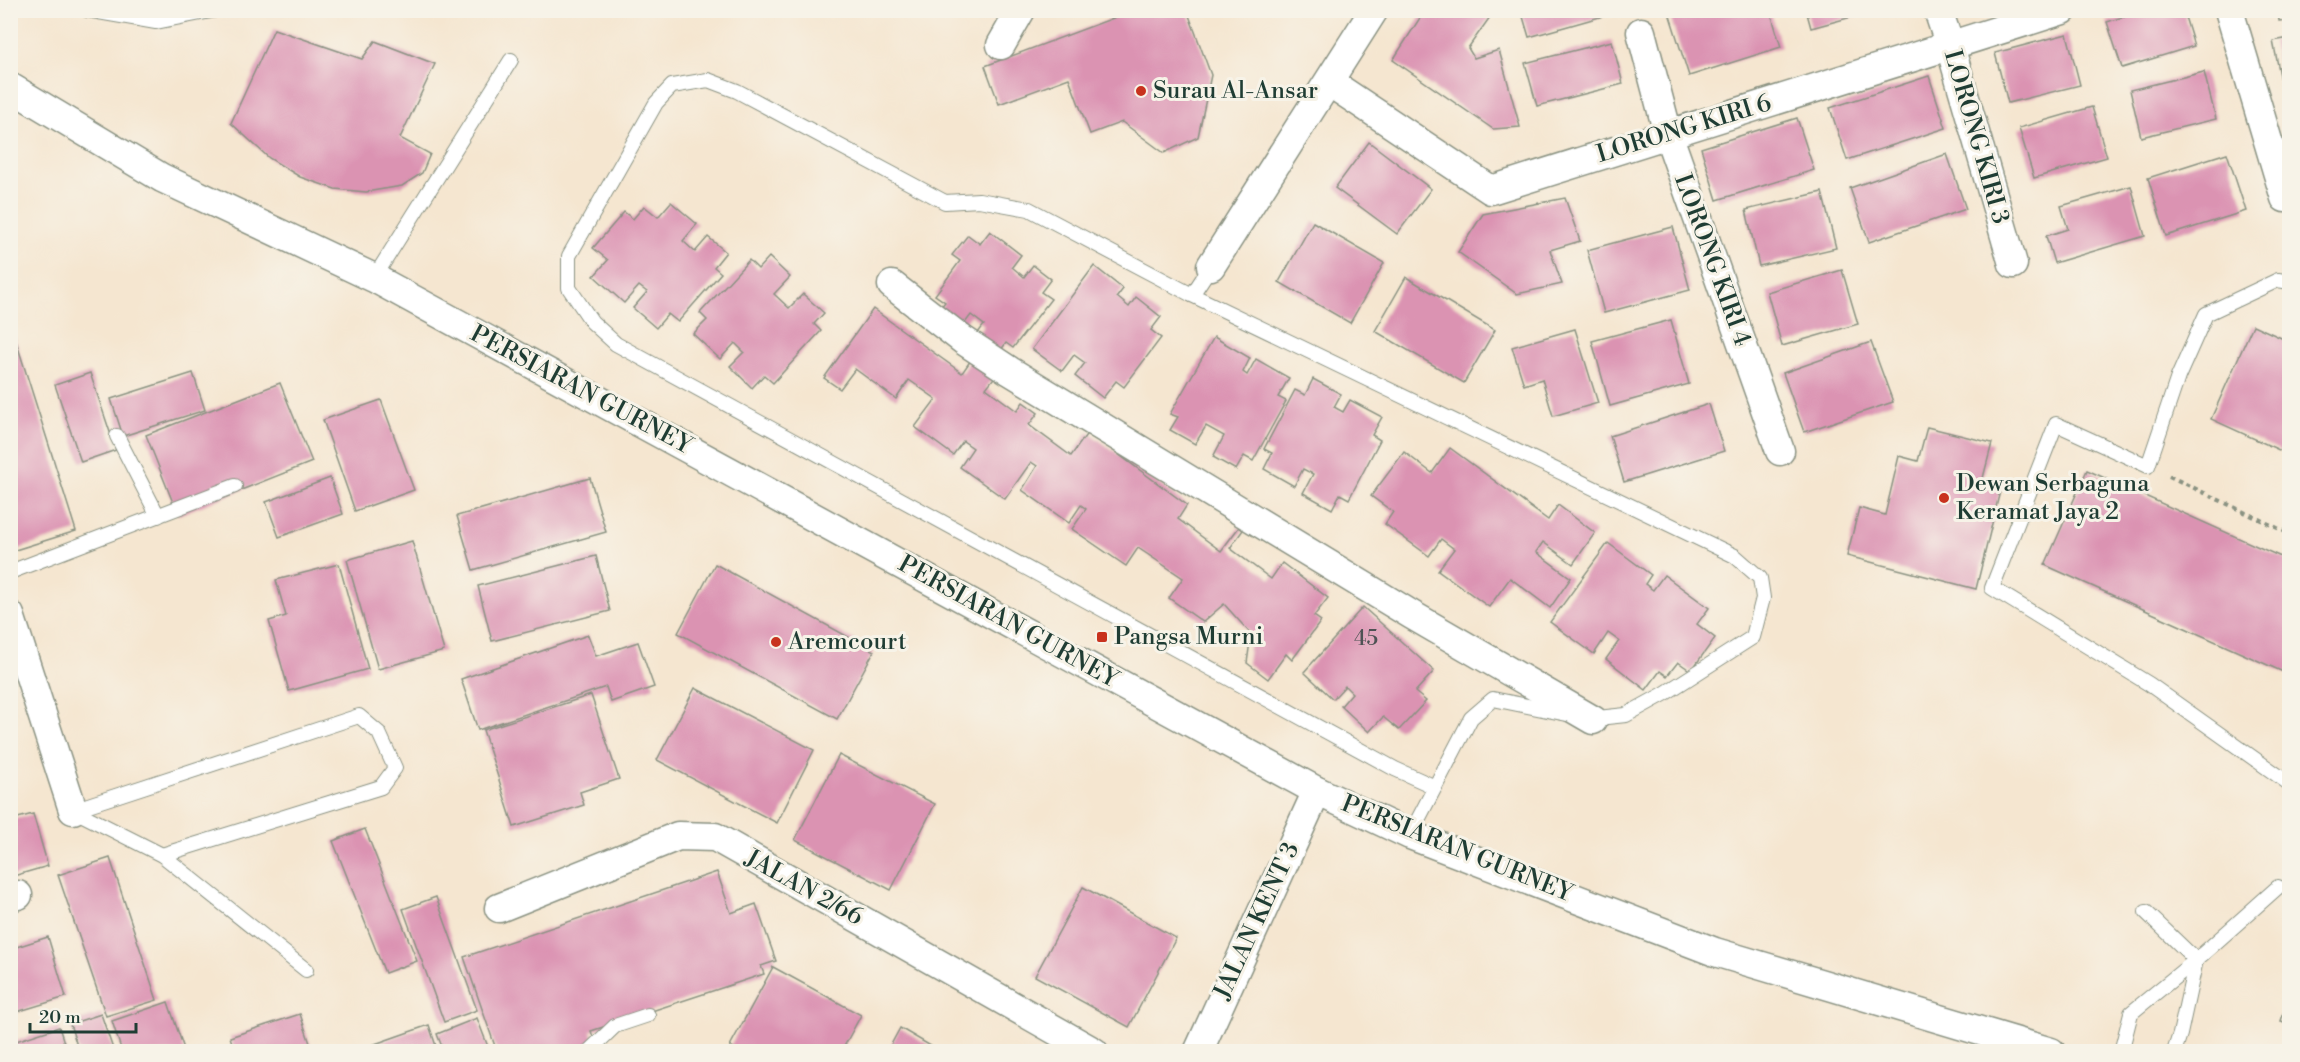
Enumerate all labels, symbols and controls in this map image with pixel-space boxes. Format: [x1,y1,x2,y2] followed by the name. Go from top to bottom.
[1937,46,2015,228] street label: LORONG KIRI 3
[1153,76,1318,106] place label: Surau Al-Ansar
[1134,84,1148,98] marker: Surau Al-Ansar
[1593,88,1775,170] street label: LORONG KIRI 6
[1667,170,1757,350] street label: LORONG KIRI 4
[465,319,698,462] street label: PERSIARAN GURNEY
[1956,469,2150,527] place label: Dewan Serbaguna Keramat Jaya 2
[1937,491,1951,505] marker: Dewan Serbaguna Keramat Jaya 2
[893,549,1124,695] street label: PERSIARAN GURNEY
[1114,622,1264,652] place label: Pangsa Murni
[1354,626,1378,652] house number: 45
[787,627,907,657] place label: Aremcourt
[1095,630,1109,644] marker: Pangsa Murni
[769,635,783,649] marker: Aremcourt
[1337,789,1578,910] street label: PERSIARAN GURNEY
[1207,838,1306,1005] street label: JALAN KENT 3
[739,843,868,933] street label: JALAN 2/66
[30,996,136,1034] scale bar
[39,1006,81,1029] text: 20 m

